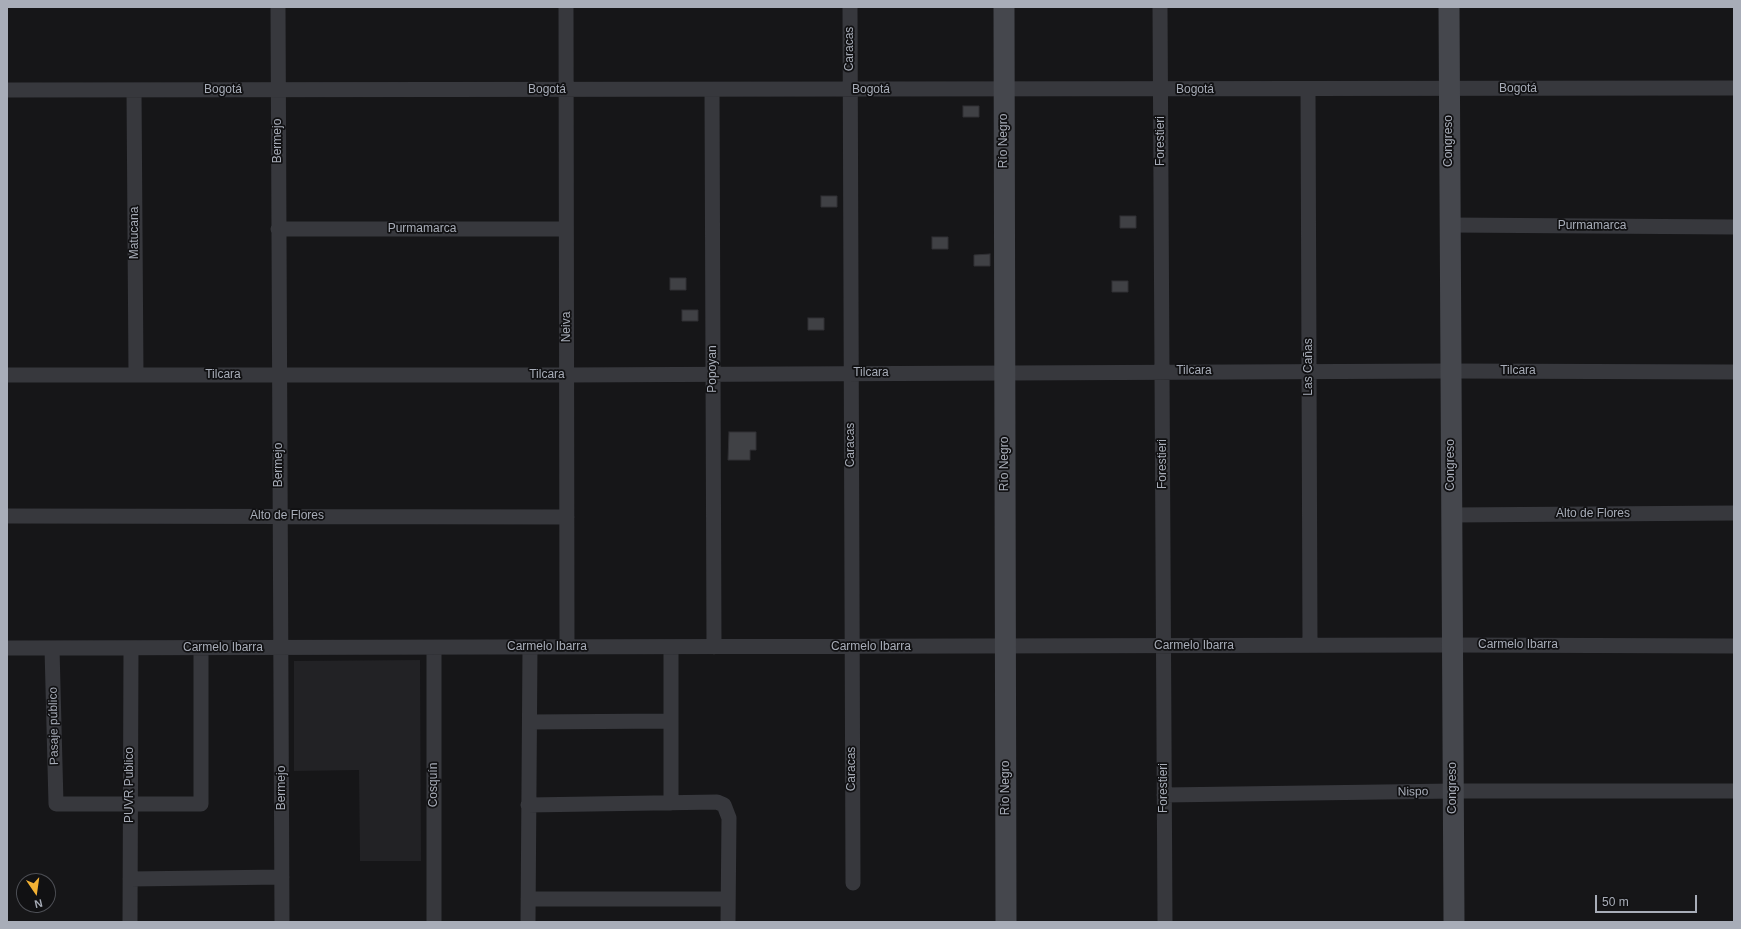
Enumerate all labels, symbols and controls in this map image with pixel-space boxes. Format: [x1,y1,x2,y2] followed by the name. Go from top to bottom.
[843,27,857,71] street label: Caracas
[1499,82,1537,96] street label: Bogotá
[204,83,242,97] street label: Bogotá
[528,83,566,97] street label: Bogotá
[852,83,890,97] street label: Bogotá
[1176,83,1214,97] street label: Bogotá
[997,114,1011,168] street label: Río Negro
[1442,115,1456,167] street label: Congreso
[1154,116,1168,166] street label: Forestieri
[271,119,285,163] street label: Bermejo
[128,207,142,259] street label: Matucana
[1558,219,1626,233] street label: Purmamarca
[388,222,456,236] street label: Purmamarca
[560,312,574,342] street label: Neiva
[1302,338,1316,396] street label: Las Cañas
[706,345,720,393] street label: Popoyan
[1176,364,1212,378] street label: Tilcara
[1500,364,1536,378] street label: Tilcara
[853,366,889,380] street label: Tilcara
[205,368,241,382] street label: Tilcara
[529,368,565,382] street label: Tilcara
[844,423,858,467] street label: Caracas
[998,437,1012,491] street label: Río Negro
[1156,439,1170,489] street label: Forestieri
[1444,439,1458,491] street label: Congreso
[272,443,286,487] street label: Bermejo
[1556,507,1630,521] street label: Alto de Flores
[250,509,324,523] street label: Alto de Flores
[1478,638,1558,652] street label: Carmelo Ibarra
[1154,639,1234,653] street label: Carmelo Ibarra
[507,640,587,654] street label: Carmelo Ibarra
[831,640,911,654] street label: Carmelo Ibarra
[183,641,263,655] street label: Carmelo Ibarra
[46,687,62,765] street label: Pasaje público
[123,747,137,823] street label: PUVR Publico
[845,747,859,791] street label: Caracas
[999,761,1013,815] street label: Río Negro
[1446,762,1460,814] street label: Congreso
[427,763,441,807] street label: Cosquín
[1157,763,1171,813] street label: Forestieri
[275,766,289,810] street label: Bermejo
[1398,785,1428,799] street label: Nispo
[16,873,56,913] north arrow
[1597,887,1699,913] scale bar
[1602,895,1629,909] text: 50 m
[33,897,44,910] text: N

